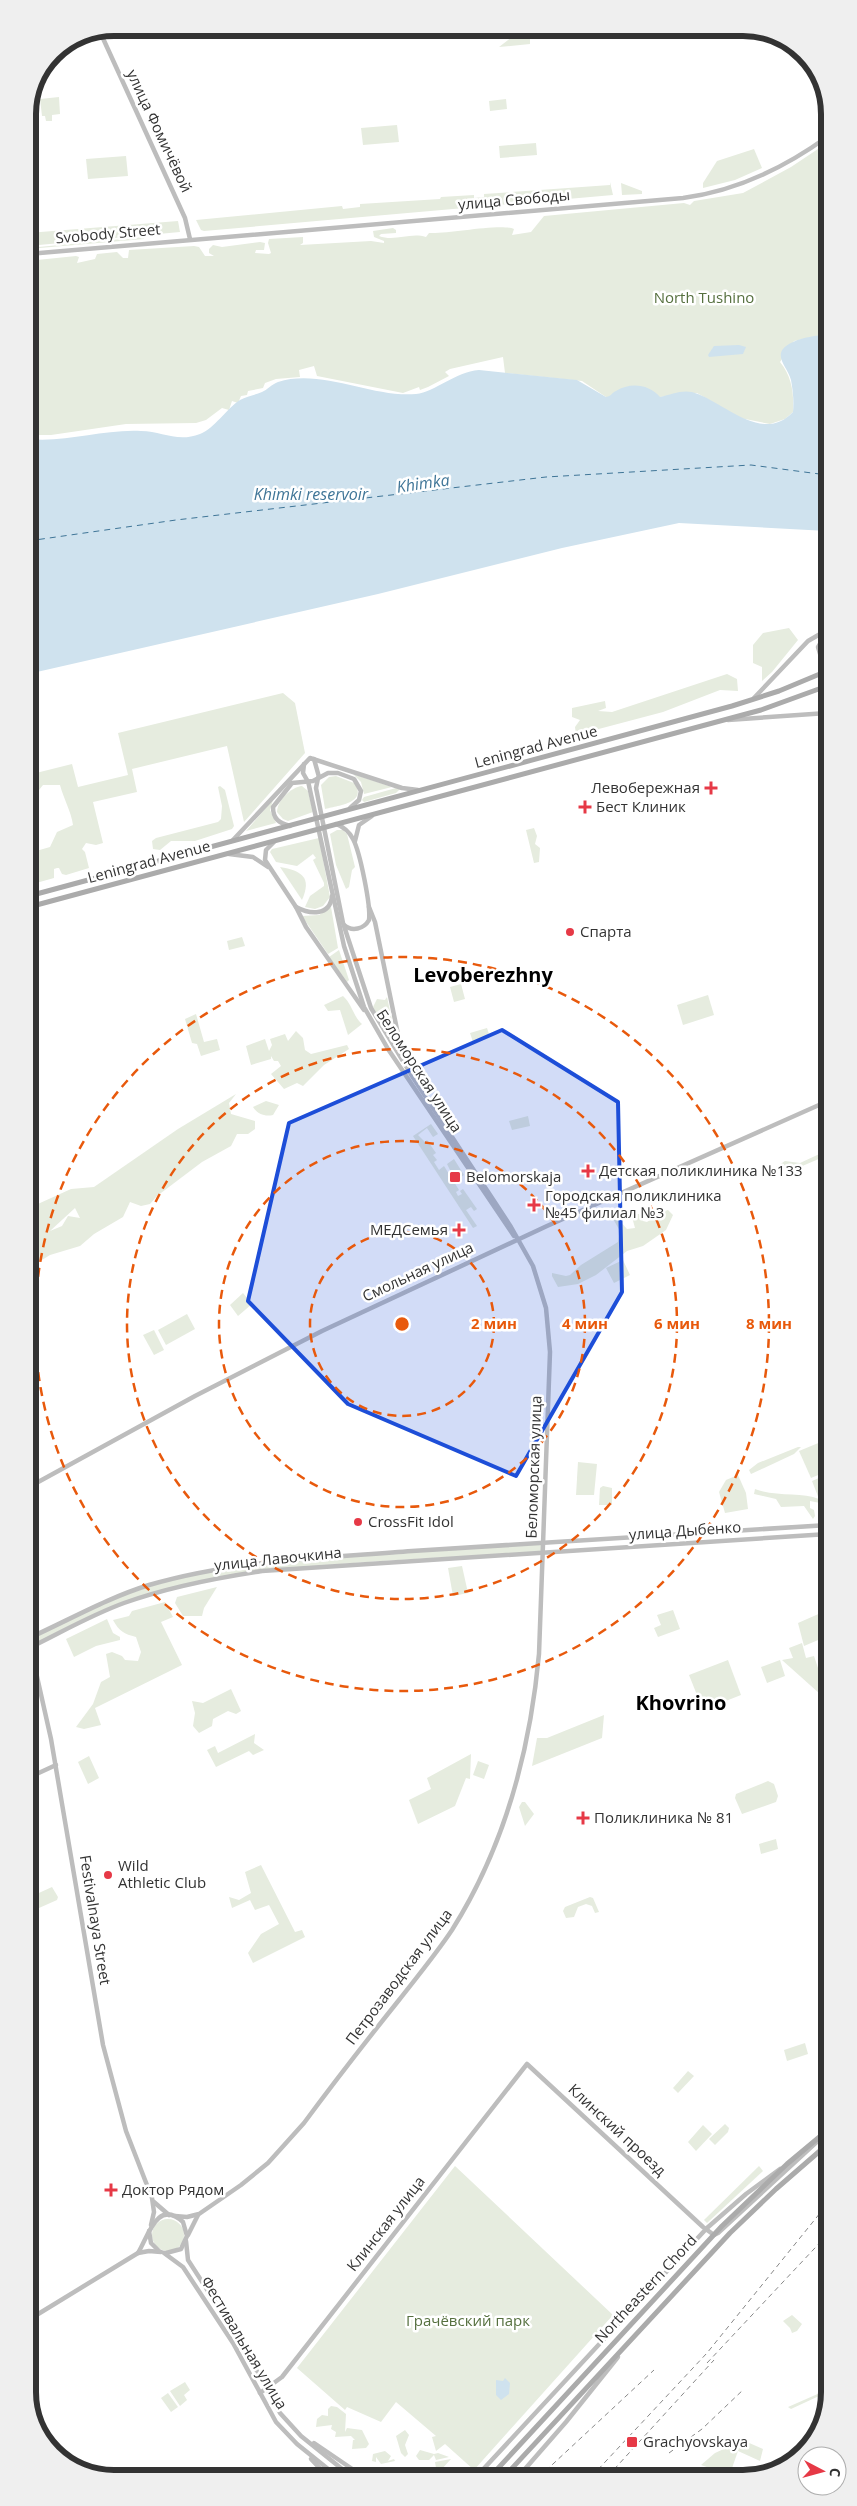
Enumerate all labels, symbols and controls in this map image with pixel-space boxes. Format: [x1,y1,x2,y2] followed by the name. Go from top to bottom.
[123,66,197,195] street label: улица Фомичёвой
[457,184,571,214] street label: улица Свободы
[55,218,161,248] street label: Svobody Street
[654,287,754,307] park label: North Tushino
[395,468,451,498] water label: Khimka
[254,483,369,505] water label: Khimki reservoir
[472,720,599,772] street label: Leningrad Avenue
[591,777,700,797] place label: Левобережная
[704,781,718,795] marker: Левобережная
[596,796,686,816] place label: Бест Клиник
[578,800,592,814] marker: Бест Клиник
[85,835,212,887] street label: Leningrad Avenue
[580,921,632,941] place label: Спарта
[564,926,576,938] marker: Спарта
[413,961,553,988] district label: Levoberezhny
[372,1005,467,1136] street label: Беломорская улица
[599,1160,803,1180] place label: Детская поликлиника №133
[581,1164,595,1178] marker: Детская поликлиника №133
[466,1166,561,1186] place label: Belomorskaja
[448,1170,462,1184] marker: Belomorskaja
[545,1185,722,1222] place label: Городская поликлиника №45 филиал №3
[527,1198,541,1212] marker: Городская поликлиника №45 филиал №3
[370,1219,448,1239] place label: МЕДСемья
[452,1223,466,1237] marker: МЕДСемья
[359,1237,476,1306] street label: Смольная улица
[471,1313,517,1333] text: 2 мин
[562,1313,608,1333] text: 4 мин
[654,1313,700,1333] text: 6 мин
[746,1313,792,1333] text: 8 мин
[393,1315,411,1333] centre of rings
[521,1395,545,1539] street label: Беломорская улица
[368,1511,454,1531] place label: CrossFit Idol
[352,1516,364,1528] marker: CrossFit Idol
[628,1516,742,1544] street label: улица Дыбенко
[213,1541,343,1575] street label: улица Лавочкина
[636,1689,726,1716] district label: Khovrino
[594,1807,733,1827] place label: Поликлиника № 81
[576,1811,590,1825] marker: Поликлиника № 81
[76,1853,116,1986] street label: Festivalnaya Street
[118,1855,206,1892] place label: Wild Athletic Club
[102,1869,114,1881] marker: Wild Athletic Club
[340,1904,456,2048] street label: Петрозаводская улица
[565,2079,671,2180] street label: Клинский проезд
[342,2172,429,2275] street label: Клинская улица
[122,2179,224,2199] place label: Доктор Рядом
[104,2183,118,2197] marker: Доктор Рядом
[590,2230,701,2347] street label: Northeastern Chord
[197,2272,293,2413] street label: Фестивальная улица
[406,2310,530,2330] park label: Грачёвский парк
[643,2431,748,2451] place label: Grachyovskaya
[625,2435,639,2449] marker: Grachyovskaya
[797,2446,847,2496] north arrow
[826,2467,845,2478] text: С

